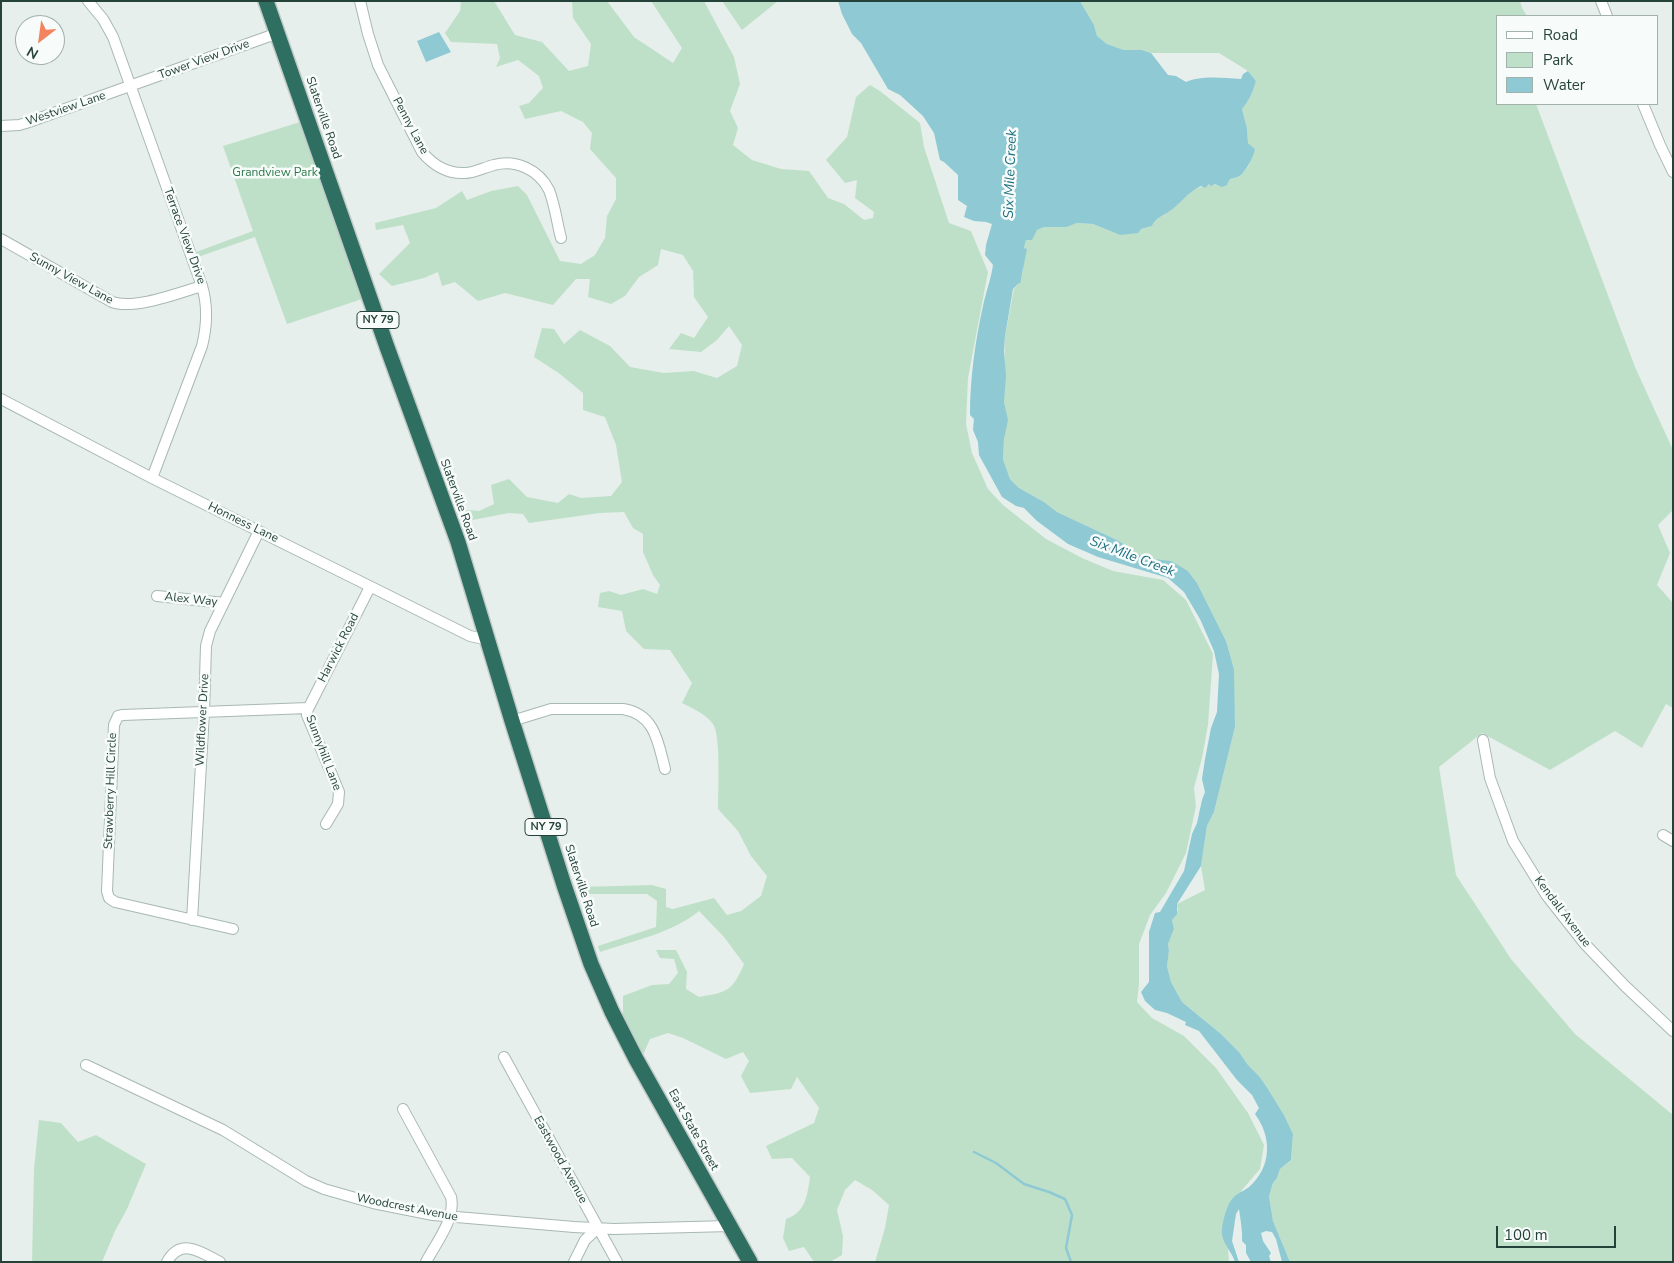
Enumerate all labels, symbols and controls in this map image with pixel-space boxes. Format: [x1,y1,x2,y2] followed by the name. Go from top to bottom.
[15,15,65,65] north arrow
[1496,15,1659,105] legend
[1543,25,1578,45] text: Road
[157,37,251,83] street label: Tower View Drive
[23,42,42,63] text: N
[1543,50,1573,70] text: Park
[302,75,344,161] street label: Slaterville Road
[1543,75,1585,95] text: Water
[24,89,108,129] street label: Westview Lane
[389,95,431,157] street label: Penny Lane
[1001,129,1021,219] water label: Six Mile Creek
[232,166,318,180] park label: Grandview Park
[160,186,208,286] street label: Terrace View Drive
[27,250,115,308] street label: Sunny View Lane
[357,312,399,328] road number: NY 79
[437,457,479,543] street label: Slaterville Road
[205,500,281,546] street label: Honness Lane
[1087,533,1177,581] water label: Six Mile Creek
[164,590,218,610] street label: Alex Way
[315,611,363,685] street label: Harwick Road
[193,673,213,767] street label: Wildflower Drive
[302,713,344,793] street label: Sunnyhill Lane
[102,733,120,849] street label: Strawberry Hill Circle
[525,819,567,836] road number: NY 79
[561,843,601,929] street label: Slaterville Road
[1531,874,1593,950] street label: Kendall Avenue
[665,1087,721,1173] street label: East State Street
[530,1114,590,1206] street label: Eastwood Avenue
[355,1191,459,1225] street label: Woodcrest Avenue
[1499,1216,1619,1248] scale bar
[1504,1225,1548,1245] text: 100 m

